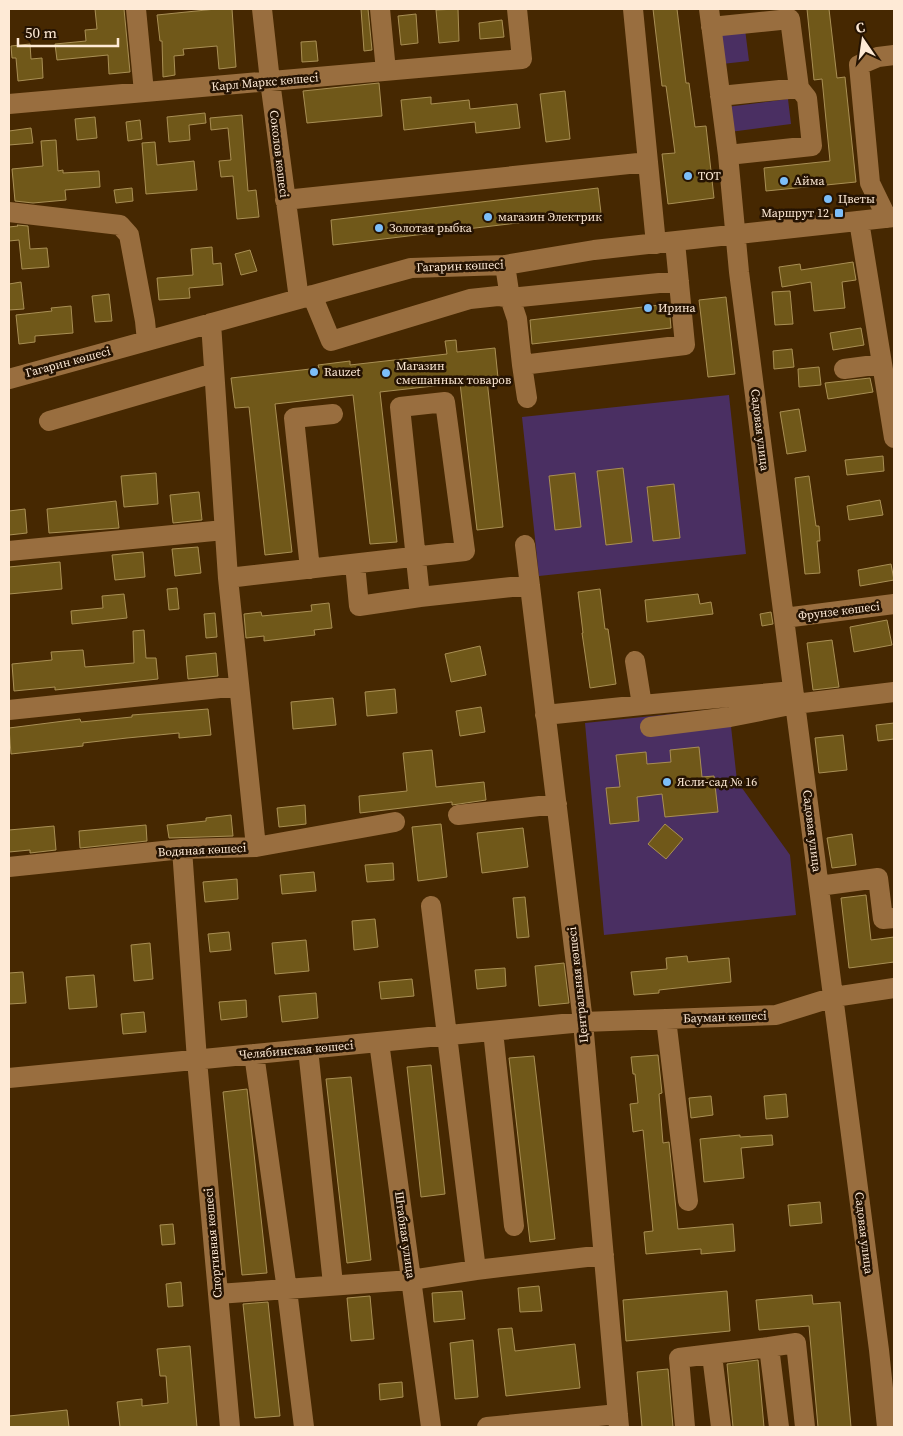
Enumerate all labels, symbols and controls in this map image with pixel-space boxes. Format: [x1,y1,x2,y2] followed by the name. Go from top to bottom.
[18,15,118,47] scale bar
[838,15,888,65] north arrow
[854,17,867,38] text: С
[25,22,57,43] text: 50 m
[211,69,320,95] street label: Карл Маркс көшесі
[266,109,292,199] street label: Соколов көшесі
[698,168,721,184] place label: ТОТ
[682,170,694,182] marker: ТОТ
[794,173,826,189] place label: Айма
[778,175,790,187] marker: Айма
[838,191,875,207] place label: Цветы
[822,193,834,205] marker: Цветы
[761,205,829,221] place label: Маршрут 12
[833,207,845,219] marker: Маршрут 12
[498,209,602,225] place label: магазин Электрик
[482,211,494,223] marker: магазин Электрик
[389,220,473,236] place label: Золотая рыбка
[373,222,385,234] marker: Золотая рыбка
[416,256,504,276] street label: Гагарин көшесі
[658,300,697,316] place label: Ирина
[642,302,654,314] marker: Ирина
[24,343,113,381] street label: Гагарин көшесі
[396,358,511,388] place label: Магазин смешанных товаров
[324,364,361,380] place label: Rauzet
[308,366,320,378] marker: Rauzet
[380,367,392,379] marker: Магазин смешанных товаров
[747,388,773,473] street label: Садовая улица
[797,598,881,624] street label: Фрунзе көшесі
[677,774,757,790] place label: Ясли-сад № 16
[661,776,673,788] marker: Ясли-сад № 16
[799,789,825,874] street label: Садовая улица
[157,840,247,860] street label: Водяная көшесі
[564,926,592,1044] street label: Центральная көшесі
[683,1008,767,1026] street label: Бауман көшесі
[238,1037,355,1063] street label: Челябинская көшесі
[200,1187,226,1299] street label: Спортивная көшесі
[391,1190,419,1280] street label: Штабная улица
[851,1191,877,1276] street label: Садовая улица

